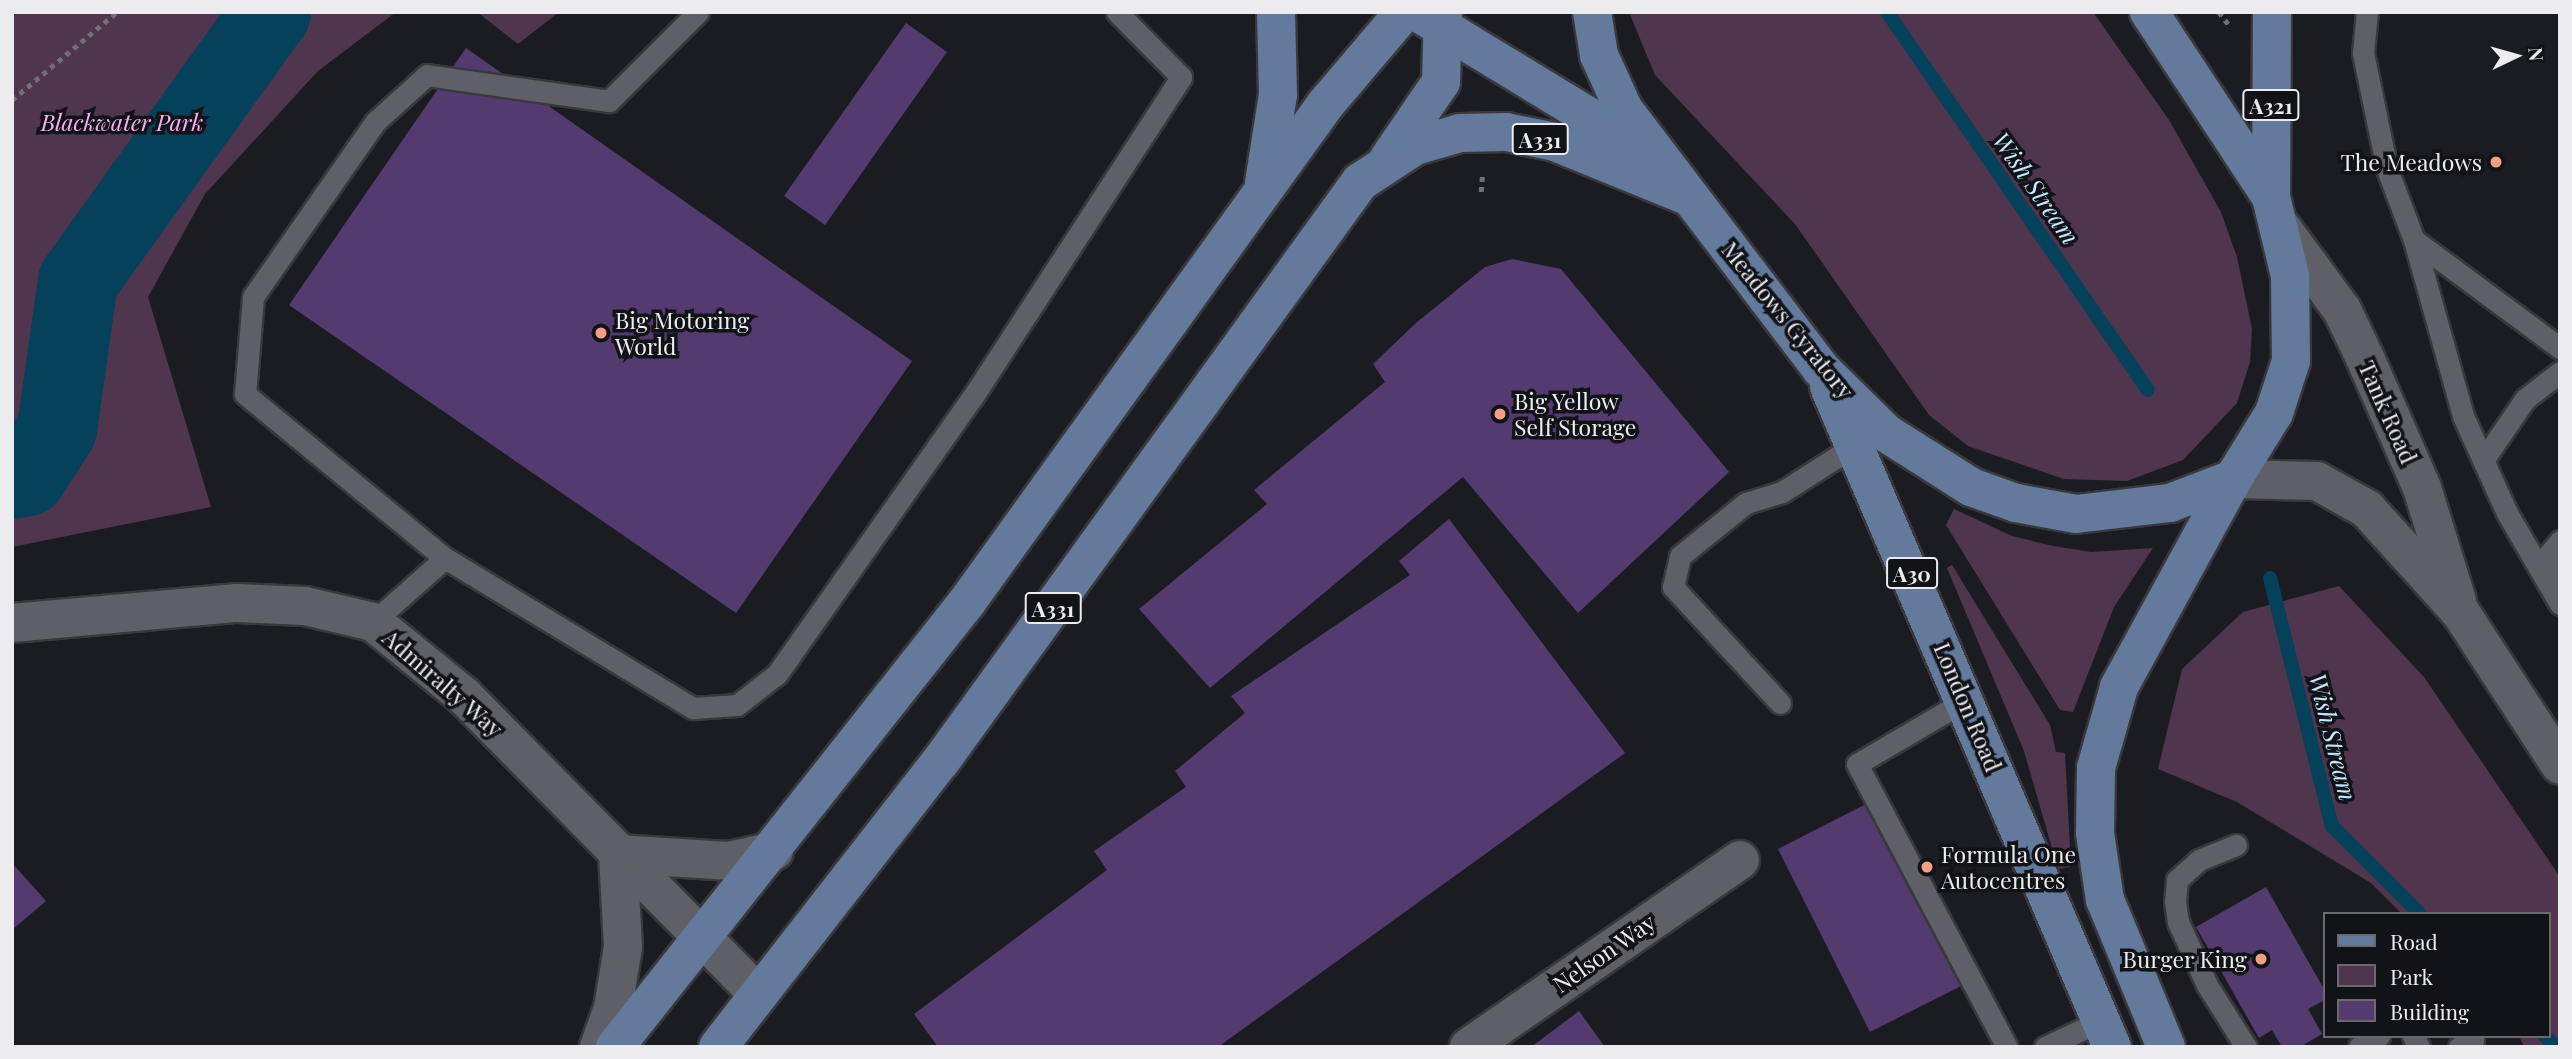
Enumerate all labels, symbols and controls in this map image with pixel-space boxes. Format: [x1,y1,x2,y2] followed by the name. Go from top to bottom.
[2481,21,2551,91] north arrow
[2523,46,2550,62] text: N
[2241,88,2301,122] road number: A321
[41,108,203,136] park label: Blackwater Park
[1510,122,1570,156] road number: A331
[1987,126,2085,250] water label: Wish Stream
[2341,148,2482,176] place label: The Meadows
[2488,154,2504,170] marker: The Meadows
[1716,236,1860,404] street label: Meadows Gyratory
[615,306,749,360] place label: Big Motoring World
[593,325,609,341] marker: Big Motoring World
[2353,356,2423,468] street label: Tank Road
[1514,387,1636,441] place label: Big Yellow Self Storage
[1492,406,1508,422] marker: Big Yellow Self Storage
[1886,556,1938,590] road number: A30
[1023,590,1083,626] road number: A331
[377,623,509,743] street label: Admiralty Way
[1928,638,2008,776] street label: London Road
[2303,670,2363,804] water label: Wish Stream
[1941,840,2076,894] place label: Formula One Autocentres
[1919,859,1935,875] marker: Formula One Autocentres
[1547,908,1661,998] street label: Nelson Way
[2324,912,2551,1038] legend
[2390,927,2438,955] text: Road
[2122,945,2247,973] place label: Burger King
[2253,951,2269,967] marker: Burger King
[2390,962,2433,990] text: Park
[2390,997,2469,1025] text: Building

